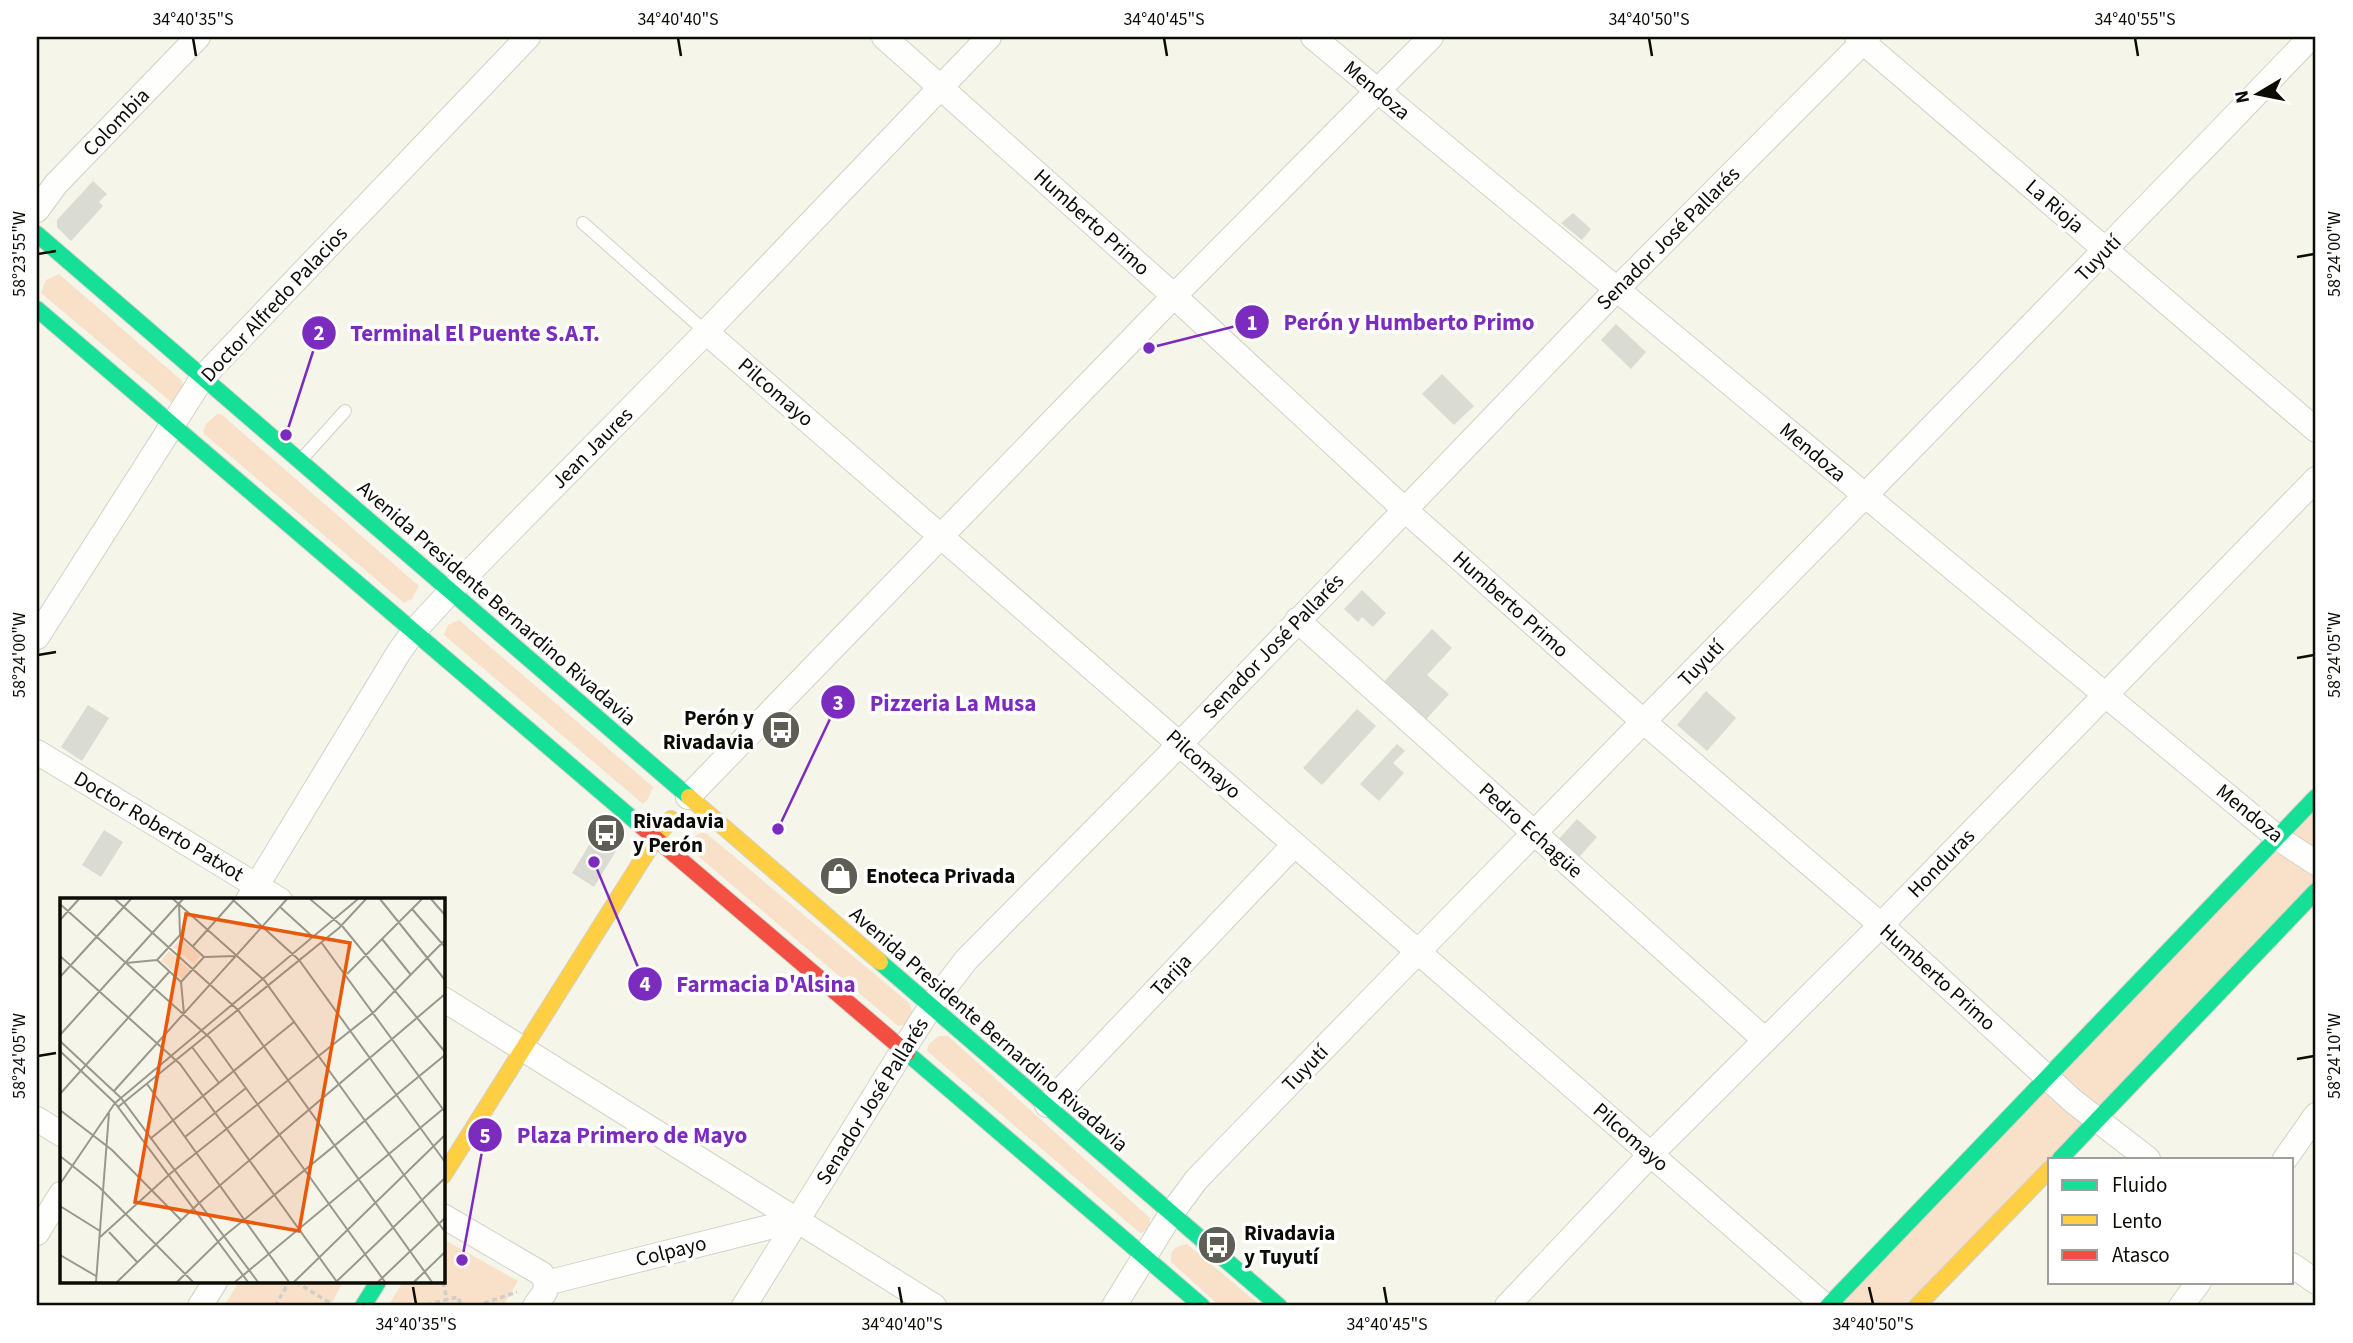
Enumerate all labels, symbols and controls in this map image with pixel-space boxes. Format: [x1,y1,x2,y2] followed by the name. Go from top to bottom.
[152,7,234,32] text: 34°40'35"S
[637,7,719,32] text: 34°40'40"S
[1123,7,1205,32] text: 34°40'45"S
[1608,7,1690,32] text: 34°40'50"S
[2094,7,2176,32] text: 34°40'55"S
[1337,53,1417,127] street label: Mendoza
[2224,60,2294,130] north arrow
[76,81,156,163] street label: Colombia
[2228,88,2257,105] text: N
[1589,159,1747,317] street label: Senador José Pallarés
[1027,162,1157,282] street label: Humberto Primo
[2019,172,2091,240] street label: La Rioja
[7,211,32,297] text: 58°23'55"W
[2322,211,2347,297] text: 58°24'00"W
[194,219,354,389] street label: Doctor Alfredo Palacios
[2068,227,2129,288] street label: Tuyutí
[1235,300,1549,344] callout: Perón y Humberto Primo
[1283,306,1535,339] text: Perón y Humberto Primo
[1246,308,1258,338] text: 1
[301,311,614,355] callout: Terminal El Puente S.A.T.
[350,317,600,350] text: Terminal El Puente S.A.T.
[313,318,325,348] text: 2
[731,350,821,434] street label: Pilcomayo
[544,400,640,496] street label: Jean Jaures
[1773,415,1853,489] street label: Mendoza
[351,473,643,733] street label: Avenida Presidente Bernardino Rivadavia
[1446,544,1576,664] street label: Humberto Primo
[1195,566,1351,726] street label: Senador José Pallarés
[7,612,32,698] text: 58°24'00"W
[2322,612,2347,698] text: 58°24'05"W
[1671,632,1732,693] street label: Tuyutí
[821,680,1051,724] callout: Pizzeria La Musa
[870,687,1036,720] text: Pizzeria La Musa
[832,688,844,718] text: 3
[663,703,754,757] place label: Perón y Rivadavia
[760,709,802,751] bus stop icon: Perón y Rivadavia
[1160,722,1248,806] street label: Pilcomayo
[68,763,250,889] street label: Doctor Roberto Patxot
[1472,775,1590,885] street label: Pedro Echagüe
[2210,776,2290,850] street label: Mendoza
[633,806,724,860] place label: Rivadavia y Perón
[585,812,627,854] bus stop icon: Rivadavia y Perón
[1900,822,1982,904] street label: Honduras
[818,855,860,897] shop icon: Enoteca Privada
[866,861,1015,891] place label: Enoteca Privada
[60,898,444,1284] inset map
[843,899,1135,1159] street label: Avenida Presidente Bernardino Rivadavia
[1873,917,2003,1037] street label: Humberto Primo
[1143,947,1199,1003] street label: Tarija
[628,962,870,1006] callout: Farmacia D'Alsina
[676,968,856,1001] text: Farmacia D'Alsina
[639,969,651,999] text: 4
[808,1011,936,1190] street label: Senador José Pallarés
[7,1013,32,1099] text: 58°24'05"W
[2322,1013,2347,1099] text: 58°24'10"W
[1275,1037,1336,1098] street label: Tuyutí
[1586,1095,1676,1179] street label: Pilcomayo
[467,1113,761,1157] callout: Plaza Primero de Mayo
[517,1119,747,1152] text: Plaza Primero de Mayo
[479,1121,491,1151] text: 5
[2048,1158,2294,1284] legend
[2112,1170,2167,1200] text: Fluido
[2112,1206,2162,1236] text: Lento
[1244,1218,1335,1272] place label: Rivadavia y Tuyutí
[1196,1224,1238,1266] bus stop icon: Rivadavia y Tuyutí
[633,1228,709,1274] street label: Colpayo
[2112,1240,2170,1270] text: Atasco
[375,1312,457,1337] text: 34°40'35"S
[861,1312,943,1337] text: 34°40'40"S
[1346,1312,1428,1337] text: 34°40'45"S
[1832,1312,1914,1337] text: 34°40'50"S

